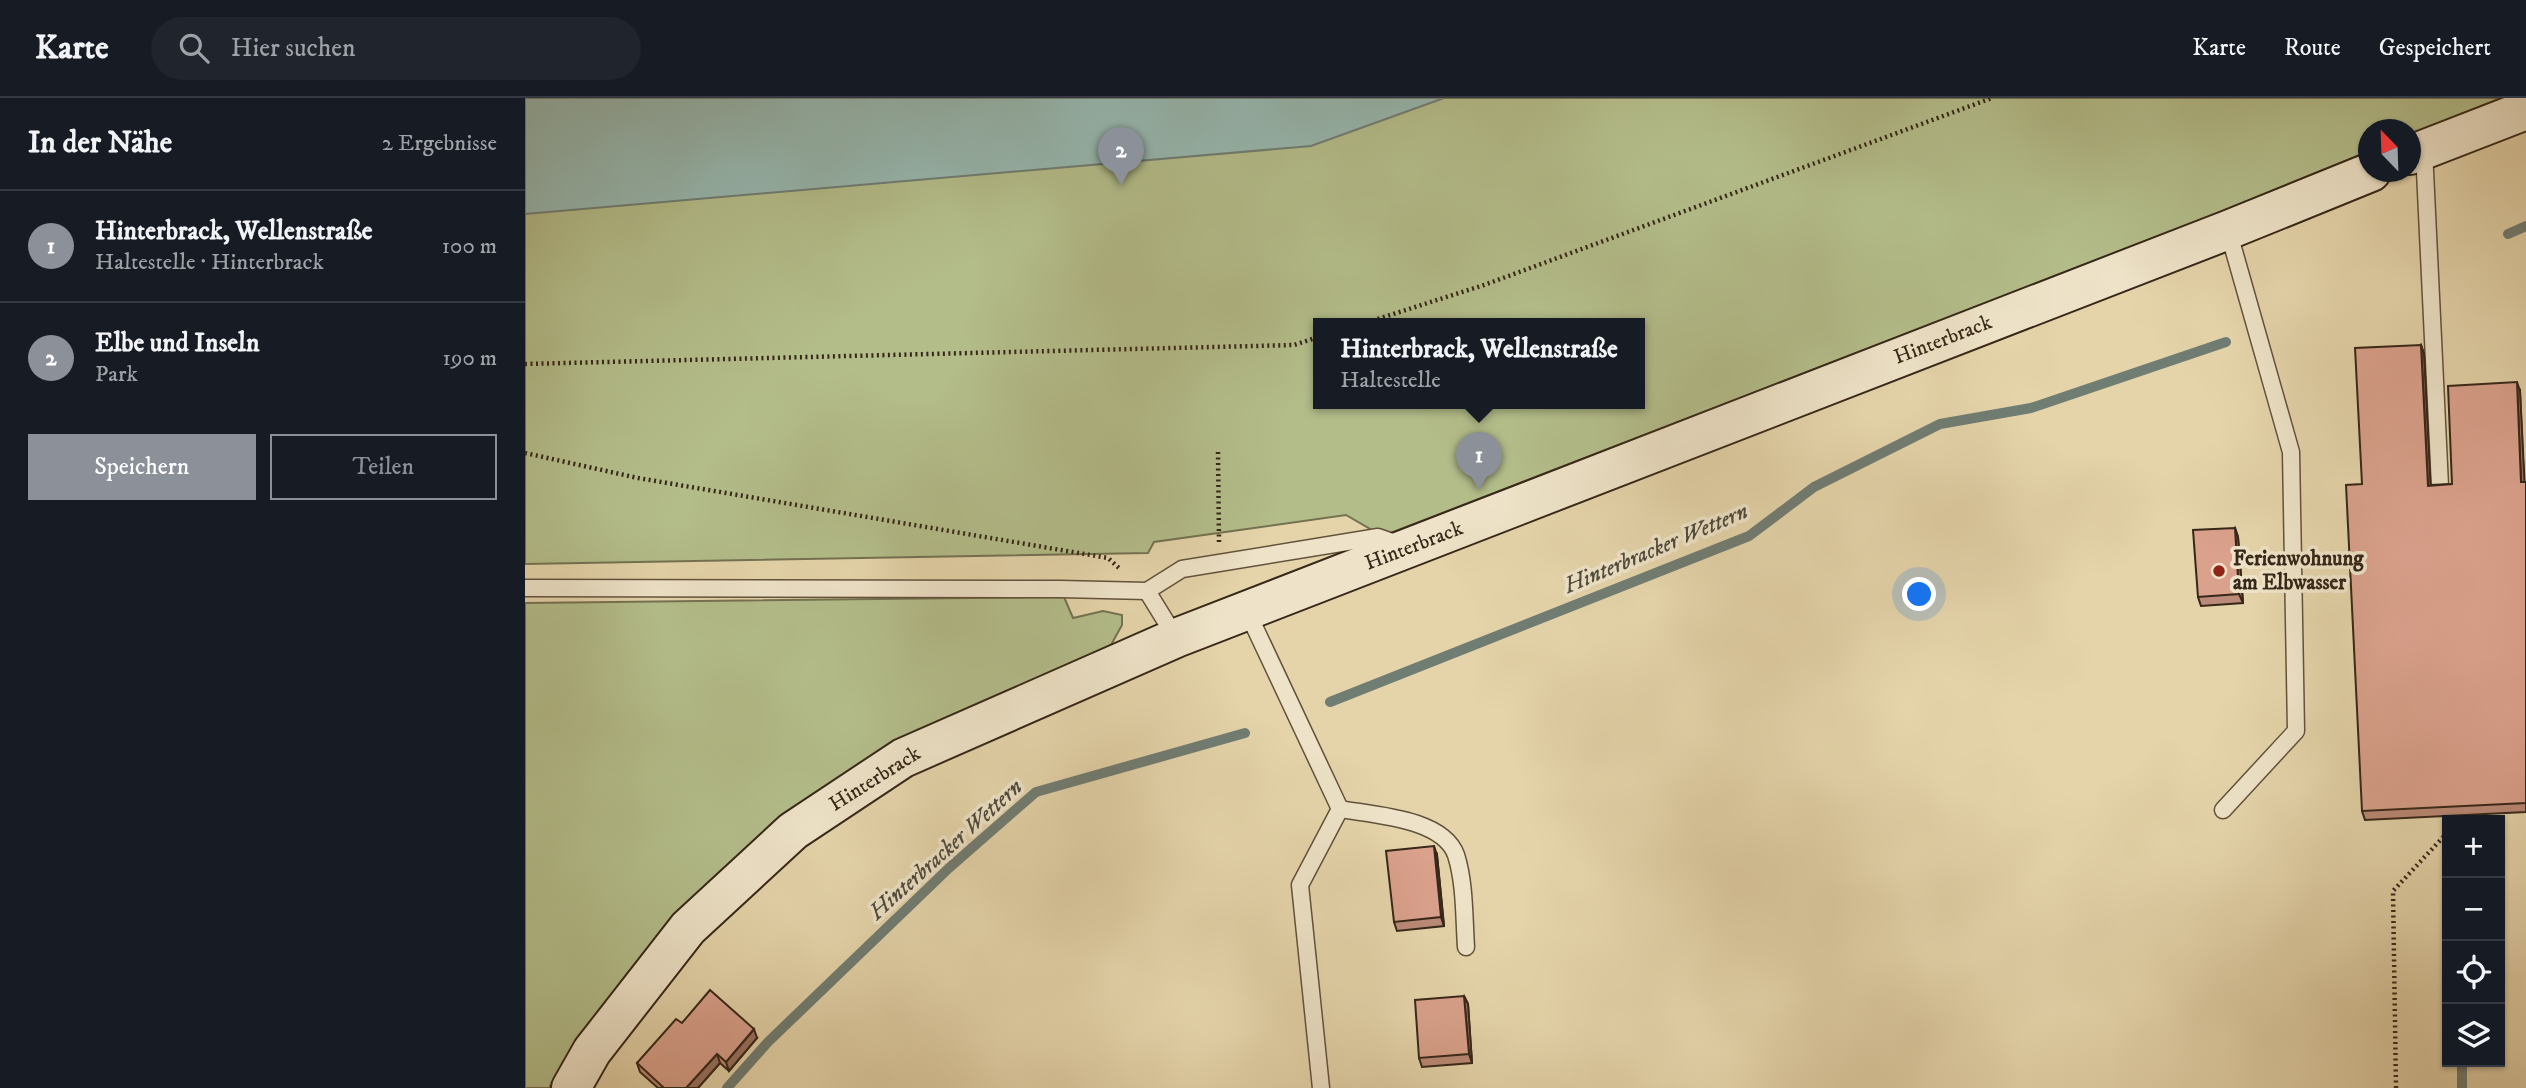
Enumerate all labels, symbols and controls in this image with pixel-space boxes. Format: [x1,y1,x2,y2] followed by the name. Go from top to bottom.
[151,17,641,80] search box
[35,28,109,69] text: Karte
[175,29,213,67] icon: search
[231,32,356,65] text: Hier suchen
[2192,33,2246,63] text: Karte
[2284,33,2341,63] text: Route
[2379,33,2491,63] text: Gespeichert
[2358,119,2421,182] north arrow
[28,125,172,162] text: In der Nähe
[1098,127,1144,185] pin: 2
[382,129,497,158] text: 2 Ergebnisse
[95,215,373,248] text: Hinterbrack, Wellenstraße
[47,232,55,261] text: 1
[442,232,497,261] text: 100 m
[95,248,324,277] text: Haltestelle · Hinterbrack
[1890,309,1996,371] street label: Hinterbrack
[1313,318,1645,409] popup
[95,327,259,360] text: Elbe und Inseln
[1340,333,1618,366] text: Hinterbrack, Wellenstraße
[45,344,57,373] text: 2
[443,344,497,373] text: 190 m
[95,360,138,389] text: Park
[1340,366,1441,395] text: Haltestelle
[1456,432,1502,490] pin: 1
[28,434,256,500] button: Speichern
[270,434,497,500] button: Teilen
[1559,497,1753,601] water label: Hinterbracker Wettern
[1361,515,1467,577] street label: Hinterbrack
[2233,546,2364,596] place label: Ferienwohnung am Elbwasser
[2211,563,2227,579] marker: Ferienwohnung am Elbwasser
[1902,577,1936,611] your location
[824,740,926,817] street label: Hinterbrack
[862,773,1029,927] water label: Hinterbracker Wettern
[2442,815,2505,1067] map controls
[2442,815,2505,878] button: +
[2442,878,2505,941] button: −
[2442,941,2505,1004] button: locate
[2442,1004,2505,1067] button: layers

